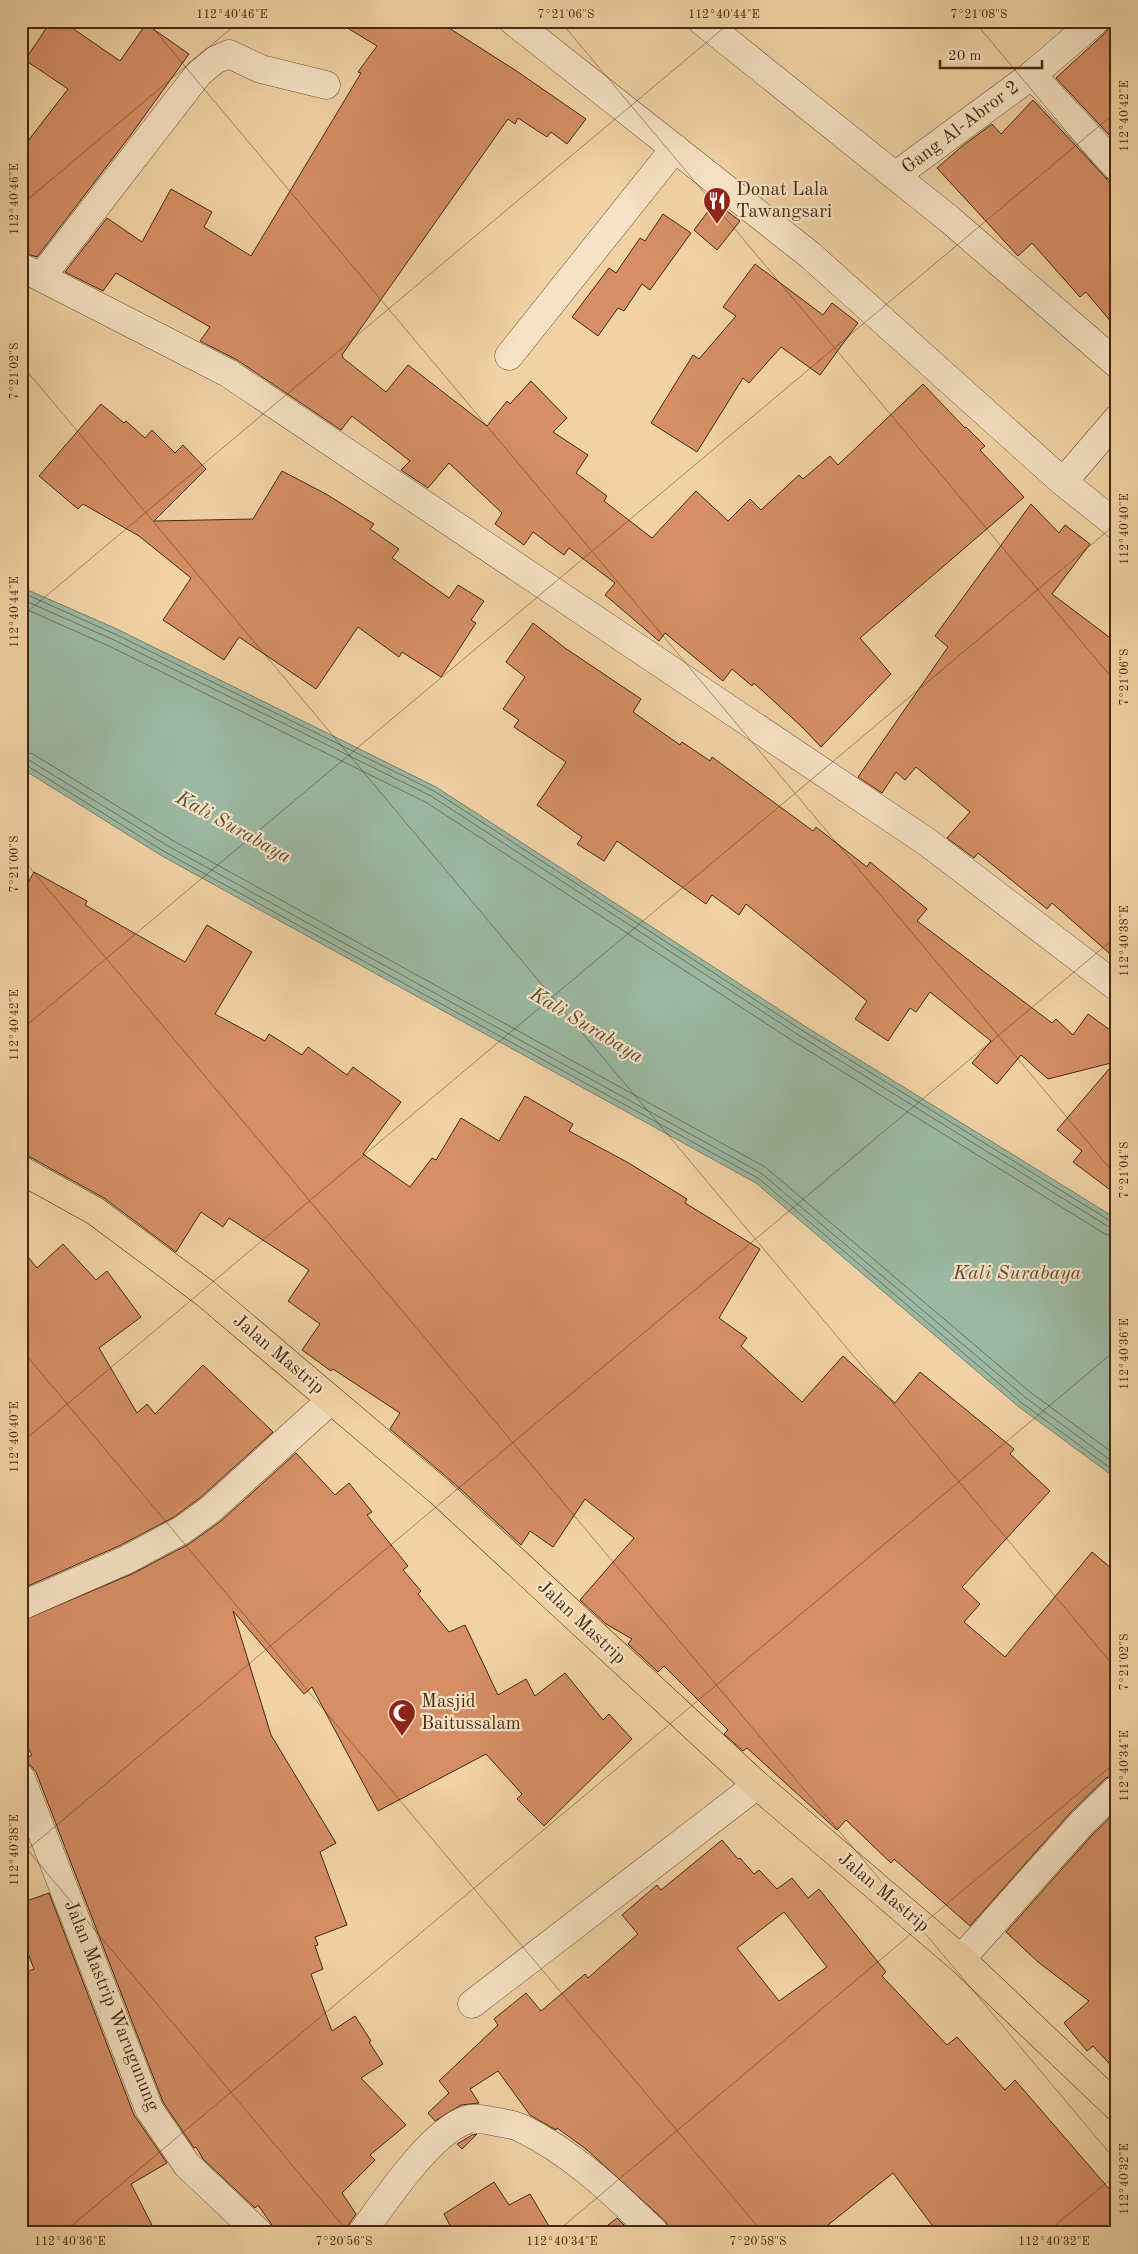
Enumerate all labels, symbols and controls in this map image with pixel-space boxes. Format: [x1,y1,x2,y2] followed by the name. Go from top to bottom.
[196,9,268,21] text: 112°40'46"E
[538,9,594,21] text: 7°21'06"S
[688,9,760,21] text: 112°40'44"E
[951,9,1007,21] text: 7°21'08"S
[940,38,1043,70] scale bar
[948,49,982,64] text: 20 m
[899,78,1023,178] street label: Gang Al-Abror 2
[1119,80,1131,152] text: 112°40'42"E
[9,163,21,235] text: 112°40'46"E
[736,181,832,222] place label: Donat Lala Tawangsari
[702,186,732,225] restaurant icon: Donat Lala Tawangsari
[9,343,21,399] text: 7°21'02"S
[1119,493,1131,565] text: 112°40'40"E
[9,576,21,648] text: 112°40'44"E
[1119,649,1131,705] text: 7°21'06"S
[171,788,294,868] water label: Kali Surabaya
[9,836,21,892] text: 7°21'00"S
[1119,905,1131,977] text: 112°40'38"E
[525,984,646,1068] water label: Kali Surabaya
[9,989,21,1061] text: 112°40'42"E
[1119,1142,1131,1198] text: 7°21'04"S
[952,1264,1081,1284] water label: Kali Surabaya
[229,1311,327,1399] street label: Jalan Mastrip
[1119,1318,1131,1390] text: 112°40'36"E
[9,1401,21,1473] text: 112°40'40"E
[533,1578,629,1668] street label: Jalan Mastrip
[1119,1634,1131,1690] text: 7°21'02"S
[421,1693,521,1734] place label: Masjid Baitussalam
[387,1698,417,1737] mosque icon: Masjid Baitussalam
[1119,1730,1131,1802] text: 112°40'34"E
[9,1814,21,1886] text: 112°40'38"E
[834,1849,932,1937] street label: Jalan Mastrip
[60,1898,162,2115] street label: Jalan Mastrip Warugunung
[1119,2143,1131,2215] text: 112°40'32"E
[316,2235,372,2248] text: 7°20'56"S
[730,2235,786,2248] text: 7°20'58"S
[34,2236,106,2248] text: 112°40'36"E
[526,2236,598,2248] text: 112°40'34"E
[1018,2236,1090,2248] text: 112°40'32"E

